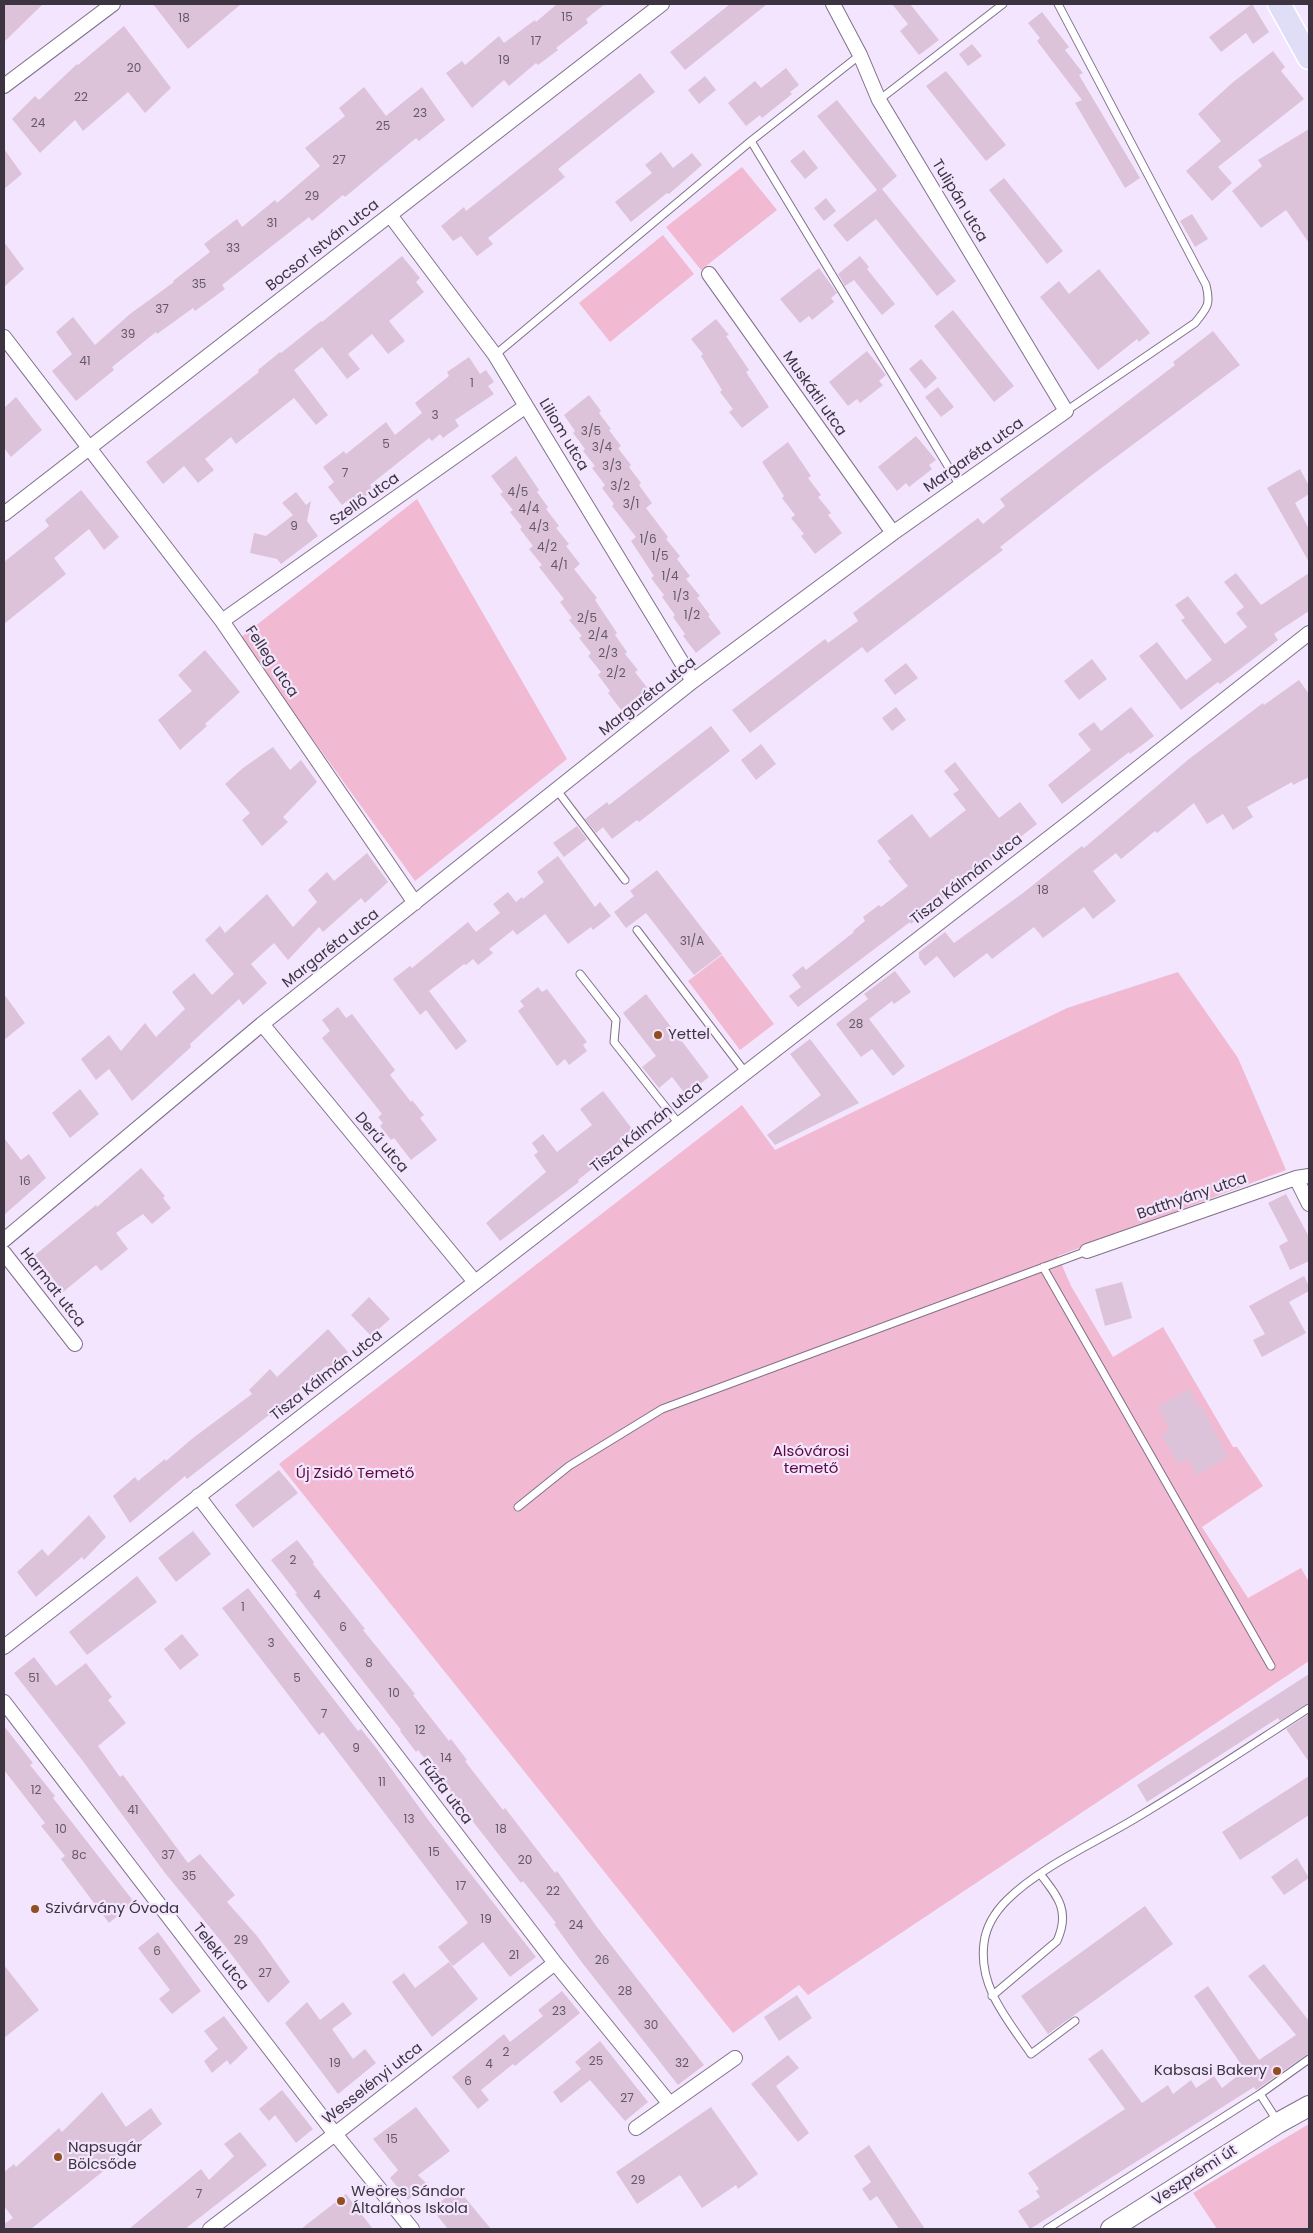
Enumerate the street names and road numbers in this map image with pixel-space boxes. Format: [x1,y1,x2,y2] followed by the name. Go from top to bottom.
[927,156,991,246] street label: Tulipán utca
[263,196,383,296] street label: Bocsor István utca
[778,348,850,440] street label: Muskátli utca
[534,396,592,474] street label: Liliom utca
[921,415,1027,497] street label: Margaréta utca
[327,470,403,530] street label: Szellő utca
[241,623,301,701] street label: Felleg utca
[596,654,700,740] street label: Margaréta utca
[908,831,1026,929] street label: Tisza Kálmán utca
[279,906,383,992] street label: Margaréta utca
[588,1079,706,1177] street label: Tisza Kálmán utca
[351,1109,411,1177] street label: Derű utca
[1135,1170,1249,1224] street label: Batthyány utca
[16,1245,88,1331] street label: Harmat utca
[268,1327,386,1425] street label: Tisza Kálmán utca
[415,1756,475,1828] street label: Fűzfa utca
[188,1920,252,1994] street label: Teleki utca
[319,2039,427,2129] street label: Wesselényi utca
[1149,2142,1241,2210] street label: Veszprémi út

